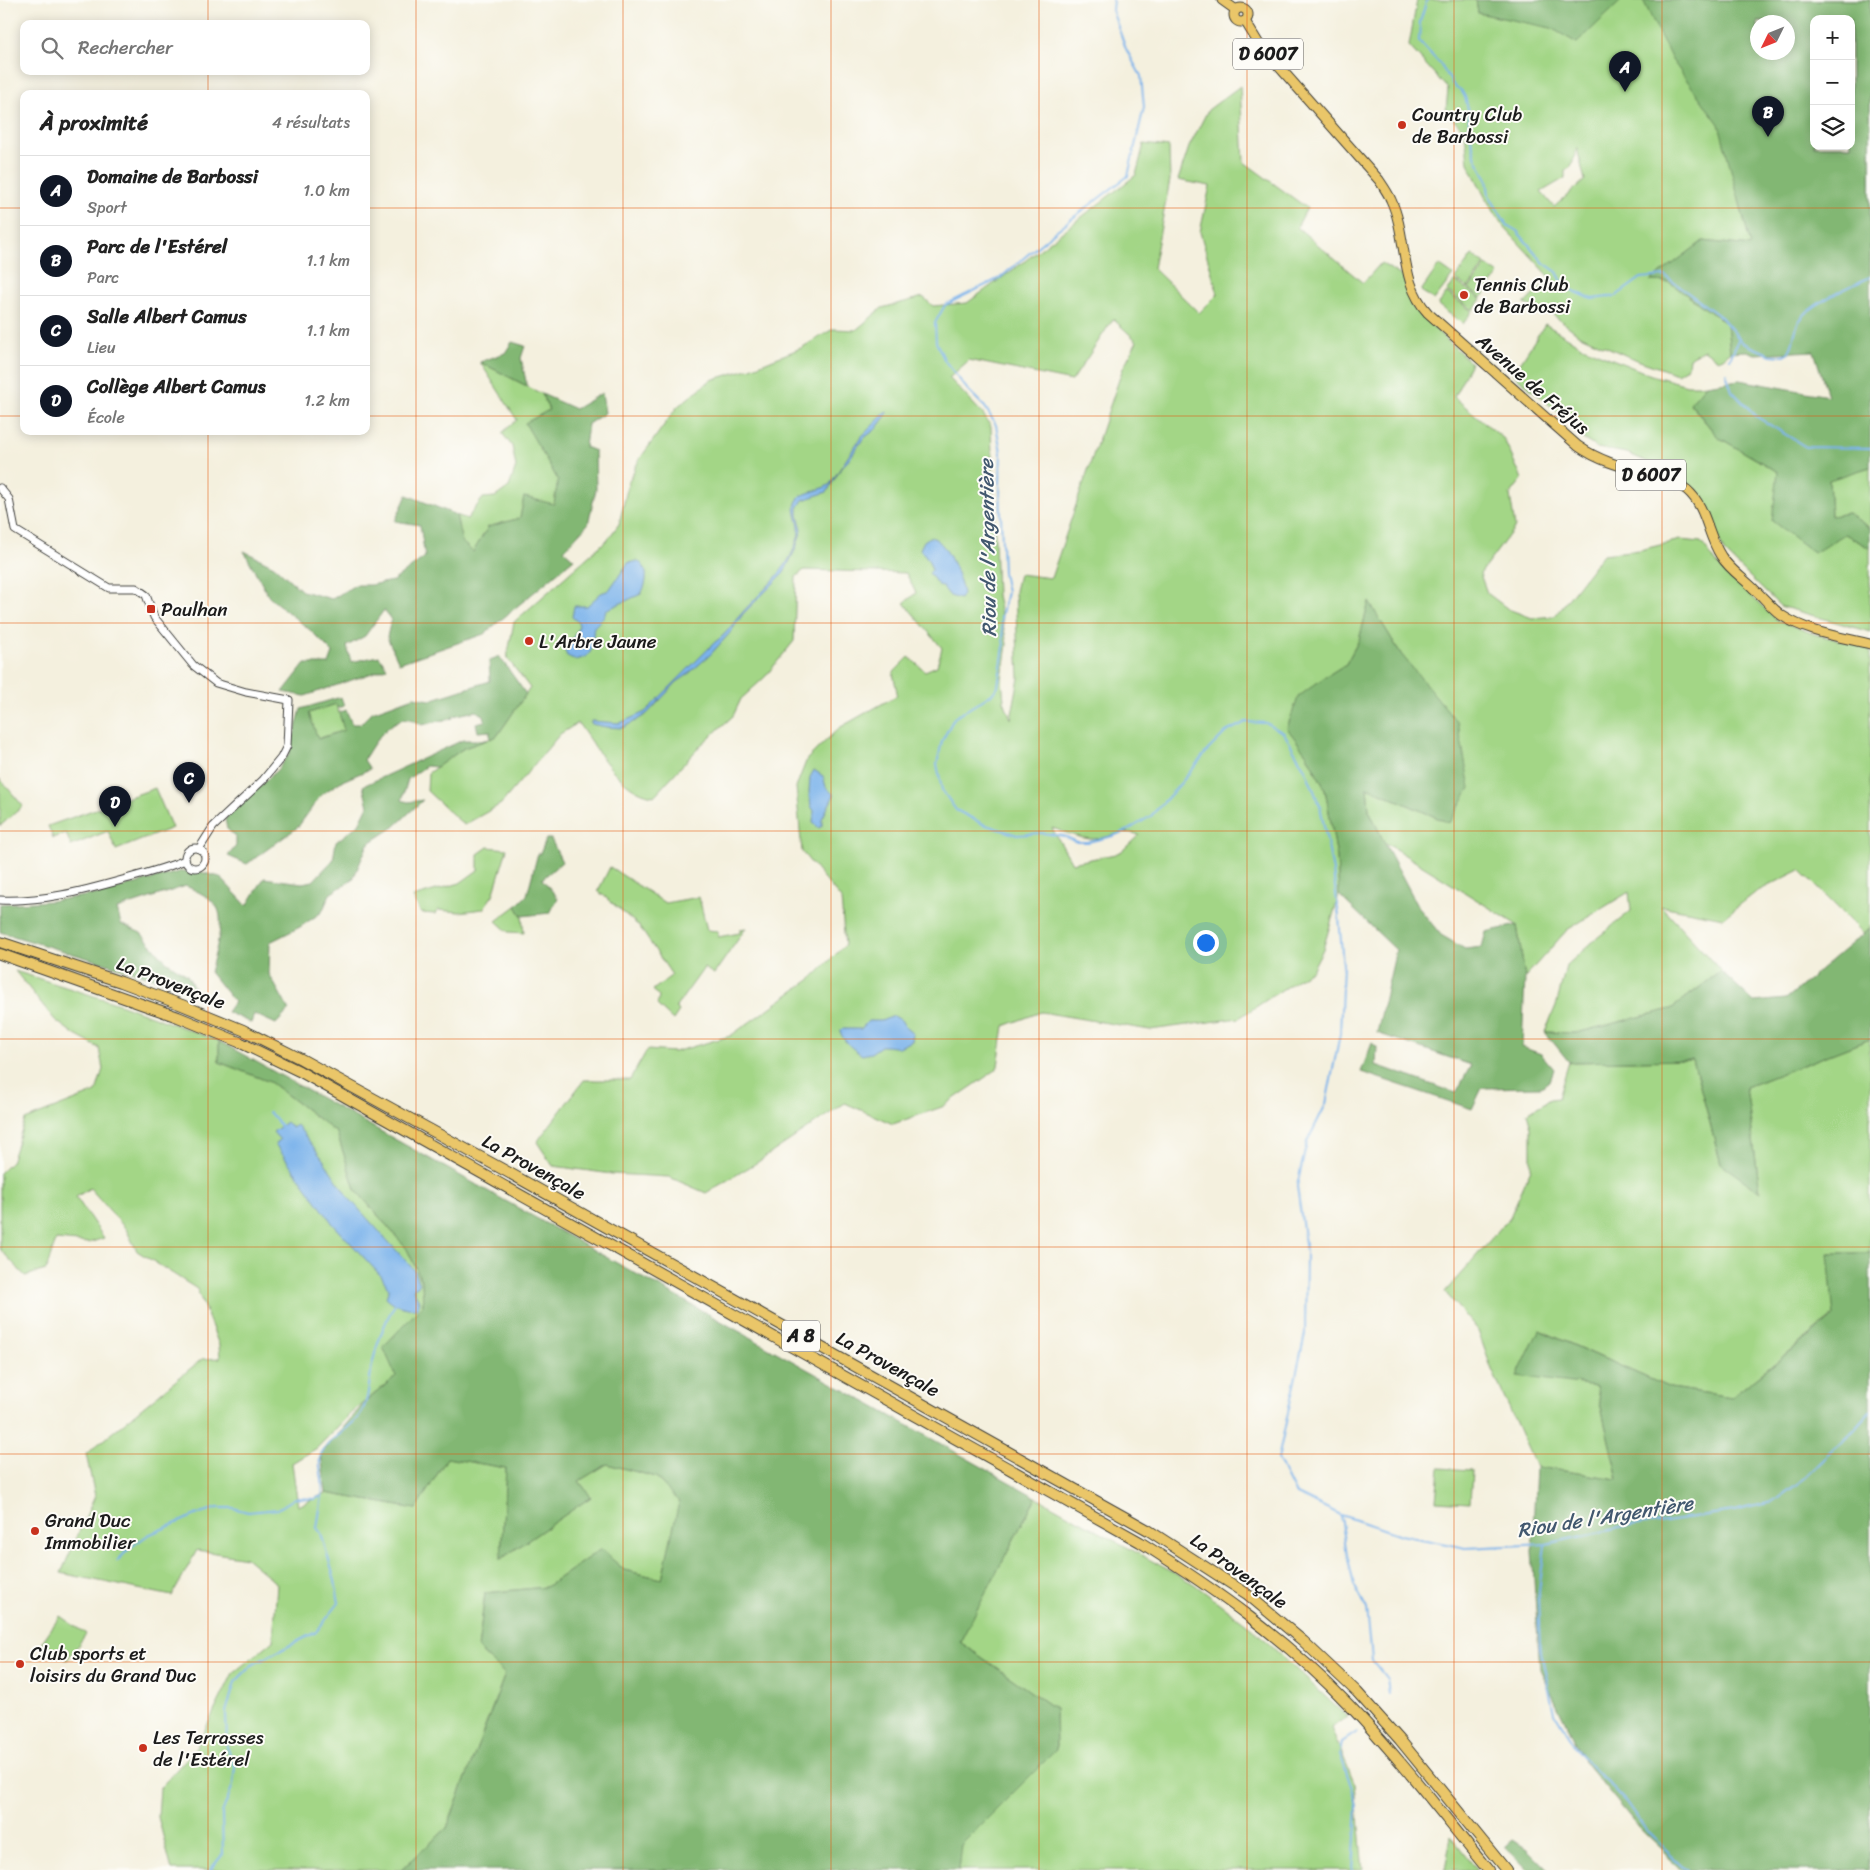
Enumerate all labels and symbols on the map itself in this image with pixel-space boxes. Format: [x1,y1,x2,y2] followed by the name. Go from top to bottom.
[1750,15,1795,60] north arrow
[1233,39,1303,70] road number: D 6007
[1609,51,1641,92] pin: A
[1752,96,1784,137] pin: B
[1412,98,1522,153] place label: Country Club de Barbossi
[1396,119,1408,131] marker: Country Club de Barbossi
[1474,268,1571,323] place label: Tennis Club de Barbossi
[1458,289,1470,301] marker: Tennis Club de Barbossi
[1468,324,1598,443] street label: Avenue de Fréjus
[969,457,1007,637] water label: Riou de l'Argentière
[1616,460,1686,490] road number: D 6007
[161,593,227,626] place label: Paulhan
[145,603,157,615] marker: Paulhan
[539,625,657,658] place label: L'Arbre Jaune
[523,635,535,647] marker: L'Arbre Jaune
[173,762,205,803] pin: C
[99,786,131,827] pin: D
[1193,930,1219,956] your location
[112,947,231,1019] street label: La Provençale
[476,1125,592,1209] street label: La Provençale
[782,1320,820,1352] road number: A 8
[830,1322,946,1406] street label: La Provençale
[1515,1485,1698,1548] water label: Riou de l'Argentière
[44,1504,136,1559] place label: Grand Duc Immobilier
[1183,1524,1295,1618] street label: La Provençale
[29,1525,41,1537] marker: Grand Duc Immobilier
[30,1637,197,1692] place label: Club sports et loisirs du Grand Duc
[14,1658,26,1670] marker: Club sports et loisirs du Grand Duc
[153,1721,264,1776] place label: Les Terrasses de l'Estérel
[137,1742,149,1754] marker: Les Terrasses de l'Estérel

